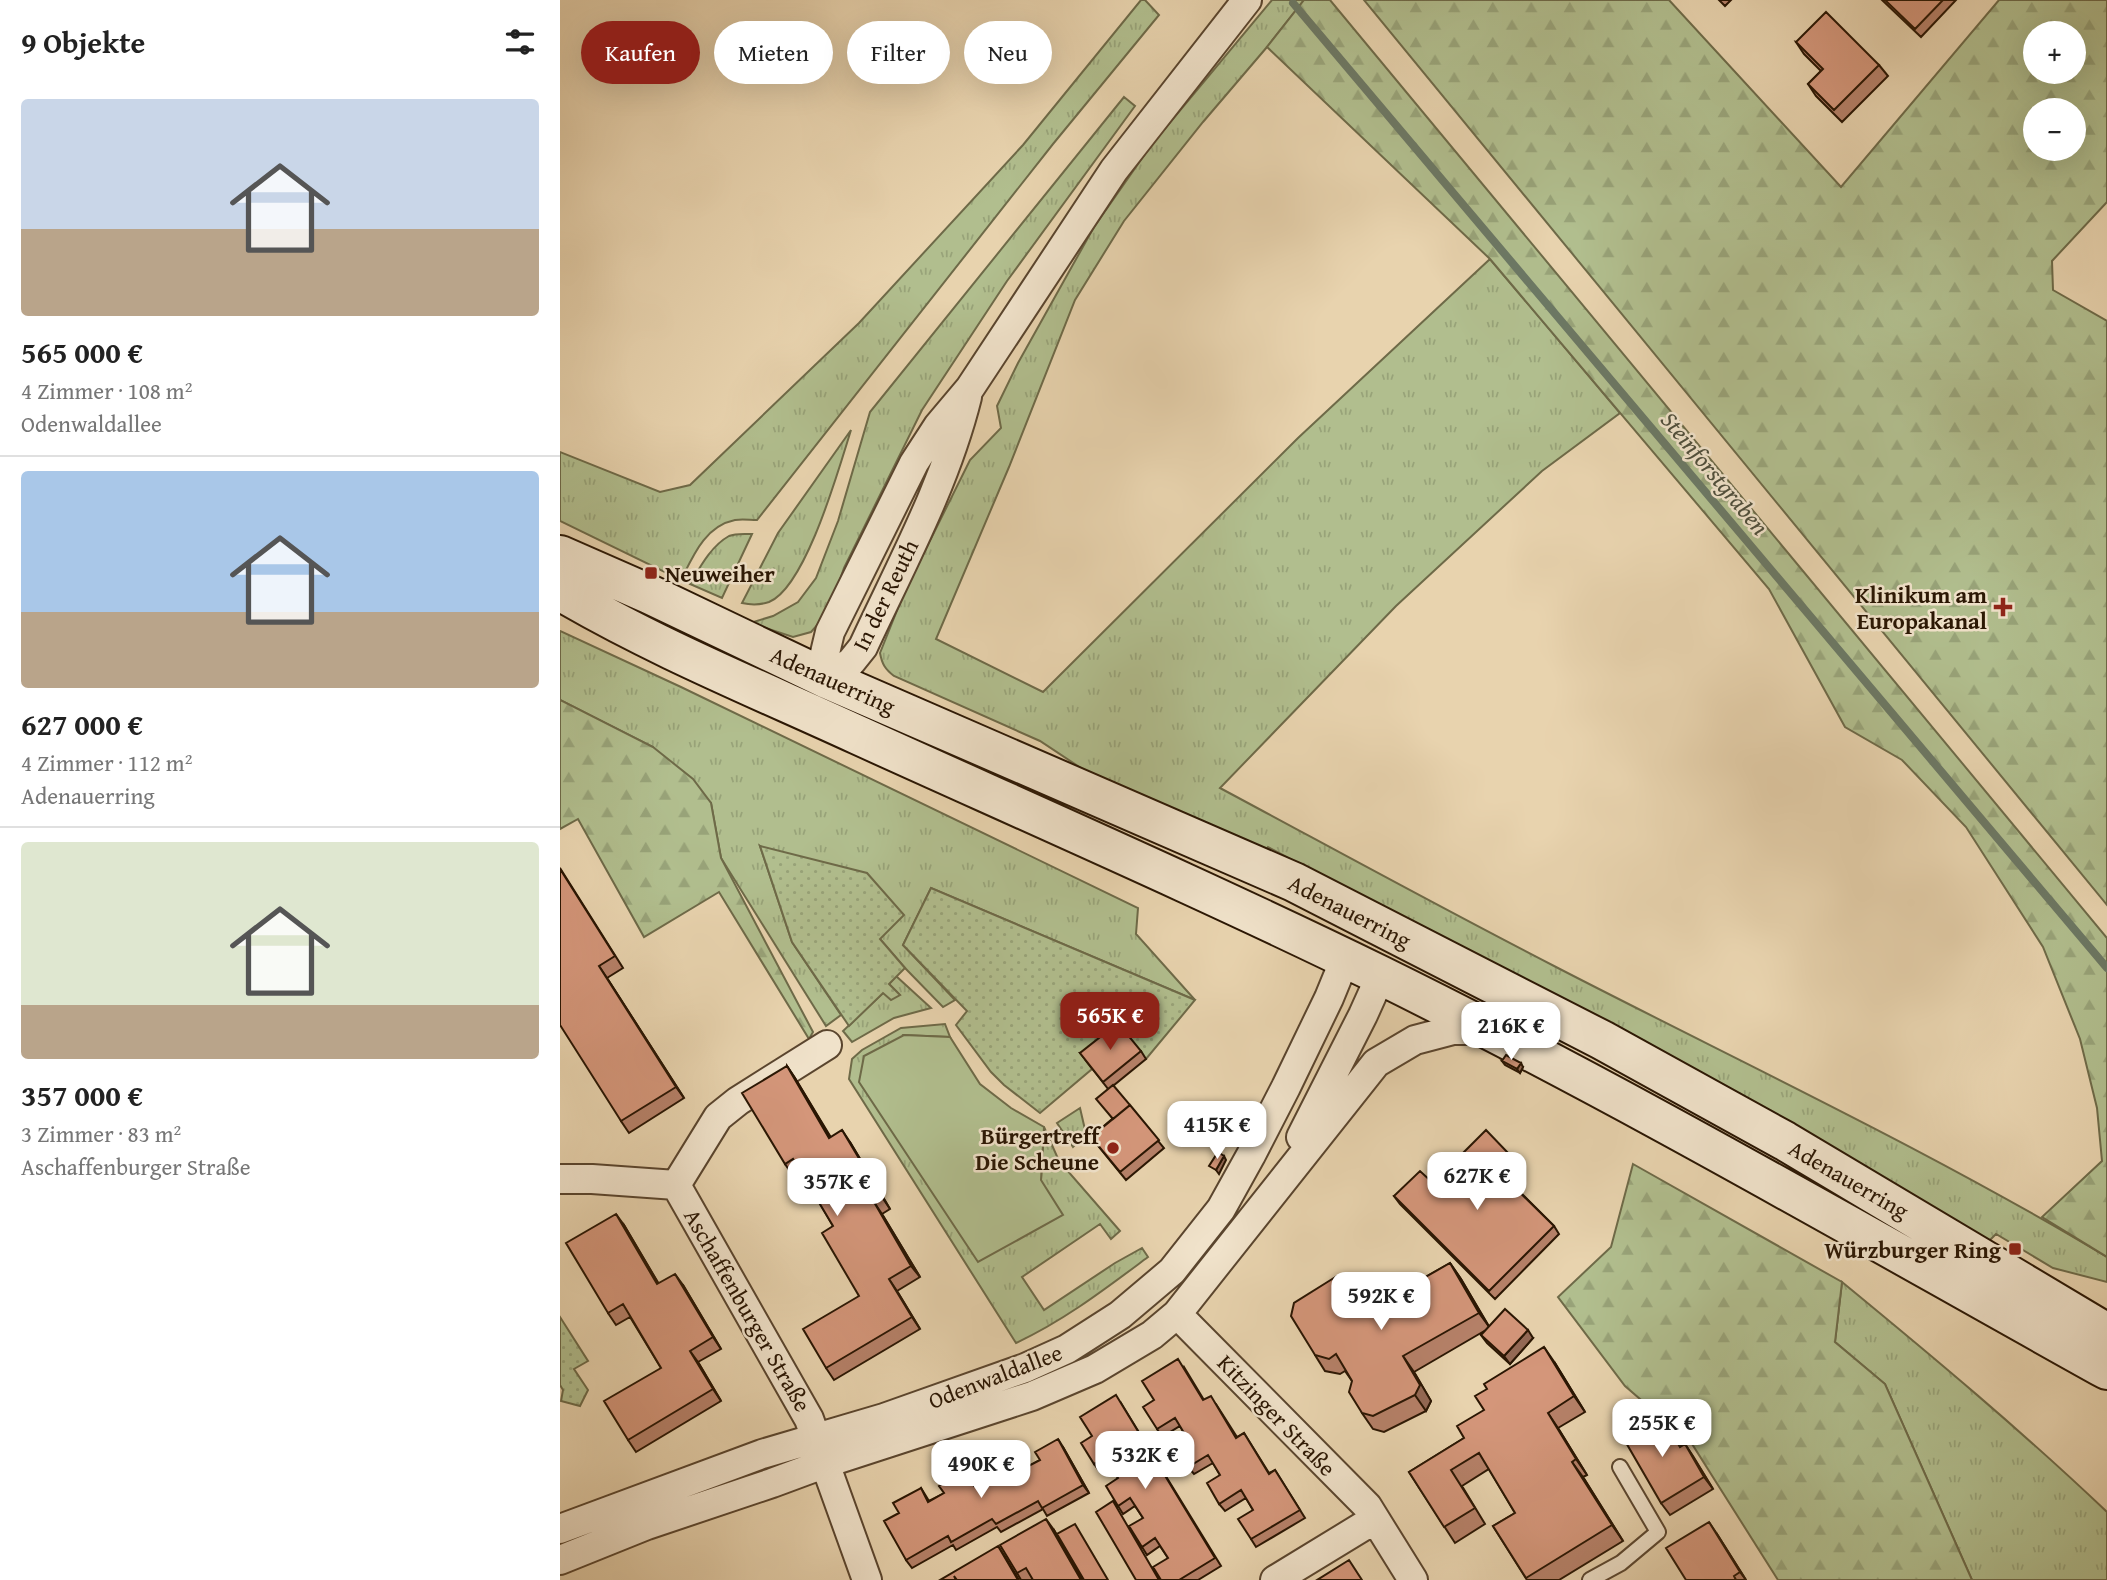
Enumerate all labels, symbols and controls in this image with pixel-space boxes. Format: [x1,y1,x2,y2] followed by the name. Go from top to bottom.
[21,20,145,64] text: 9 Objekte
[581,21,700,84] chip: Kaufen
[714,21,833,84] chip: Mieten
[847,21,950,84] chip: Filter
[964,21,1052,84] chip: Neu
[2023,21,2086,161] map controls
[2023,21,2086,84] button: +
[501,23,539,61] icon: filters
[2023,98,2086,161] button: −
[217,145,343,271] icon: home
[21,330,143,374] text: 565 000 €
[21,374,192,407] text: 4 Zimmer · 108 m²
[1653,403,1777,543] water label: Steinforstgraben
[21,407,162,440] text: Odenwaldallee
[217,517,343,643] icon: home
[844,534,926,656] street label: In der Reuth
[665,557,775,590] place label: Neuweiher
[643,565,659,581] marker: Neuweiher
[1855,578,1987,637] place label: Klinikum am Europakanal
[1993,597,2013,617] marker: Klinikum am Europakanal
[765,638,901,723] street label: Adenauerring
[21,702,143,746] text: 627 000 €
[21,746,192,779] text: 4 Zimmer · 112 m²
[21,779,155,812] text: Adenauerring
[1283,866,1418,956] street label: Adenauerring
[217,888,343,1014] icon: home
[1053,992,1167,1052] pin: 565K €
[1076,998,1144,1031] text: 565K €
[1454,1002,1568,1062] pin: 216K €
[1477,1008,1545,1041] text: 216K €
[21,1073,143,1117] text: 357 000 €
[1160,1102,1274,1161] pin: 415K €
[1183,1107,1251,1140] text: 415K €
[21,1117,181,1150] text: 3 Zimmer · 83 m²
[975,1119,1102,1178] place label: Bürgertreff Die Scheune
[1783,1131,1916,1227] street label: Adenauerring
[1105,1140,1121,1156] marker: Bürgertreff Die Scheune
[21,1150,251,1183] text: Aschaffenburger Straße
[1420,1152,1534,1212] pin: 627K €
[780,1158,894,1218] pin: 357K €
[1443,1158,1511,1191] text: 627K €
[803,1164,871,1197] text: 357K €
[676,1202,820,1418] street label: Aschaffenburger Straße
[1824,1233,2002,1266] place label: Würzburger Ring
[2007,1241,2023,1257] marker: Würzburger Ring
[1324,1272,1438,1332] pin: 592K €
[1347,1278,1415,1311] text: 592K €
[923,1335,1067,1417] street label: Odenwaldallee
[1210,1347,1344,1483] street label: Kitzinger Straße
[1605,1400,1719,1459] pin: 255K €
[1628,1405,1696,1438] text: 255K €
[1088,1432,1202,1491] pin: 532K €
[1111,1437,1179,1470] text: 532K €
[924,1440,1038,1500] pin: 490K €
[947,1446,1015,1479] text: 490K €

